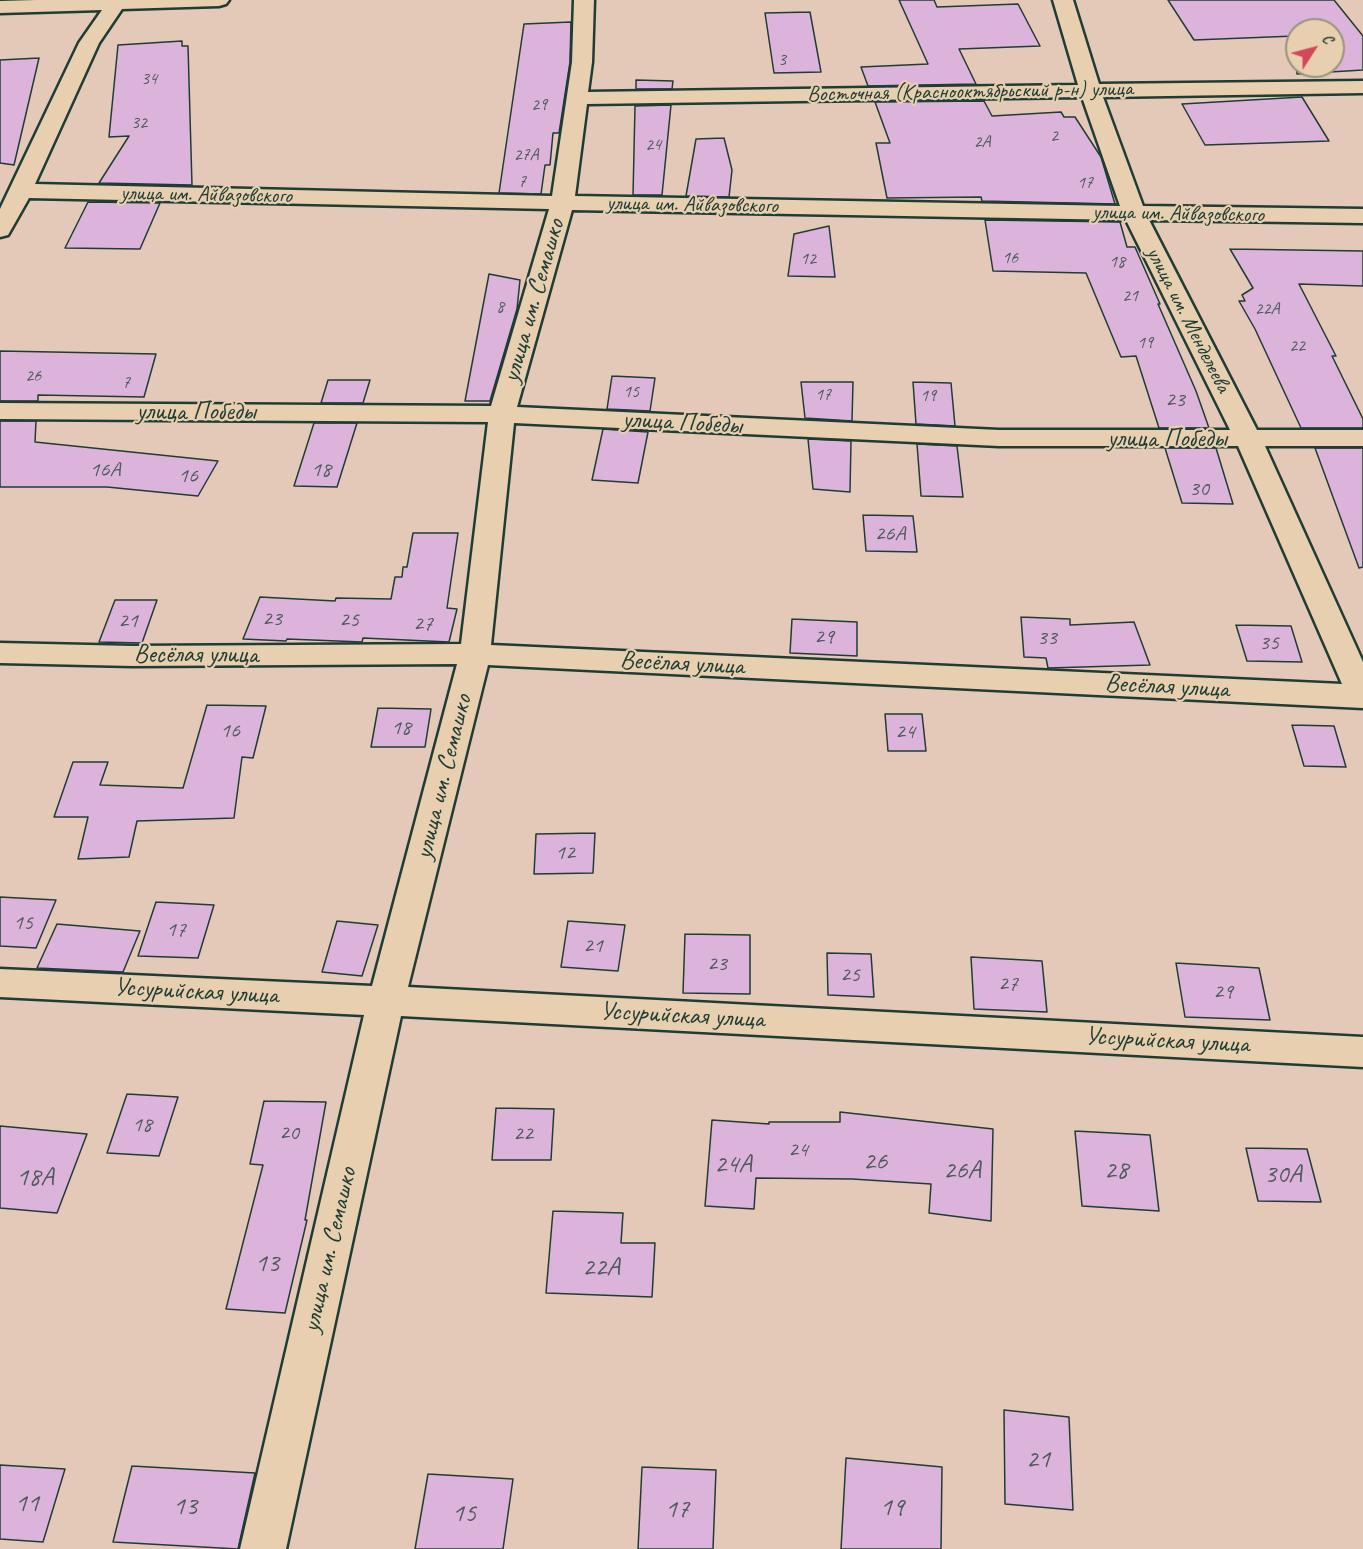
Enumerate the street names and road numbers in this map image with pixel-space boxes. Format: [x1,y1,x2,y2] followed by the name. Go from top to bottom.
[807,76,1133,108] street label: Восточная (Краснооктябрьский р-н) улица
[120,180,292,210] street label: улица им. Айвазовского
[606,190,778,220] street label: улица им. Айвазовского
[1092,199,1264,229] street label: улица им. Айвазовского
[496,216,572,386] street label: улица им. Семашко
[1140,243,1236,397] street label: улица им. Менделеева
[136,396,256,428] street label: улица Победы
[621,404,743,442] street label: улица Победы
[1107,423,1227,455] street label: улица Победы
[134,639,258,671] street label: Весёлая улица
[619,645,745,683] street label: Весёлая улица
[1104,668,1230,706] street label: Весёлая улица
[408,691,480,863] street label: улица им. Семашко
[113,972,279,1012] street label: Уссурийская улица
[599,996,765,1036] street label: Уссурийская улица
[1084,1021,1250,1061] street label: Уссурийская улица
[296,1164,364,1336] street label: улица им. Семашко

